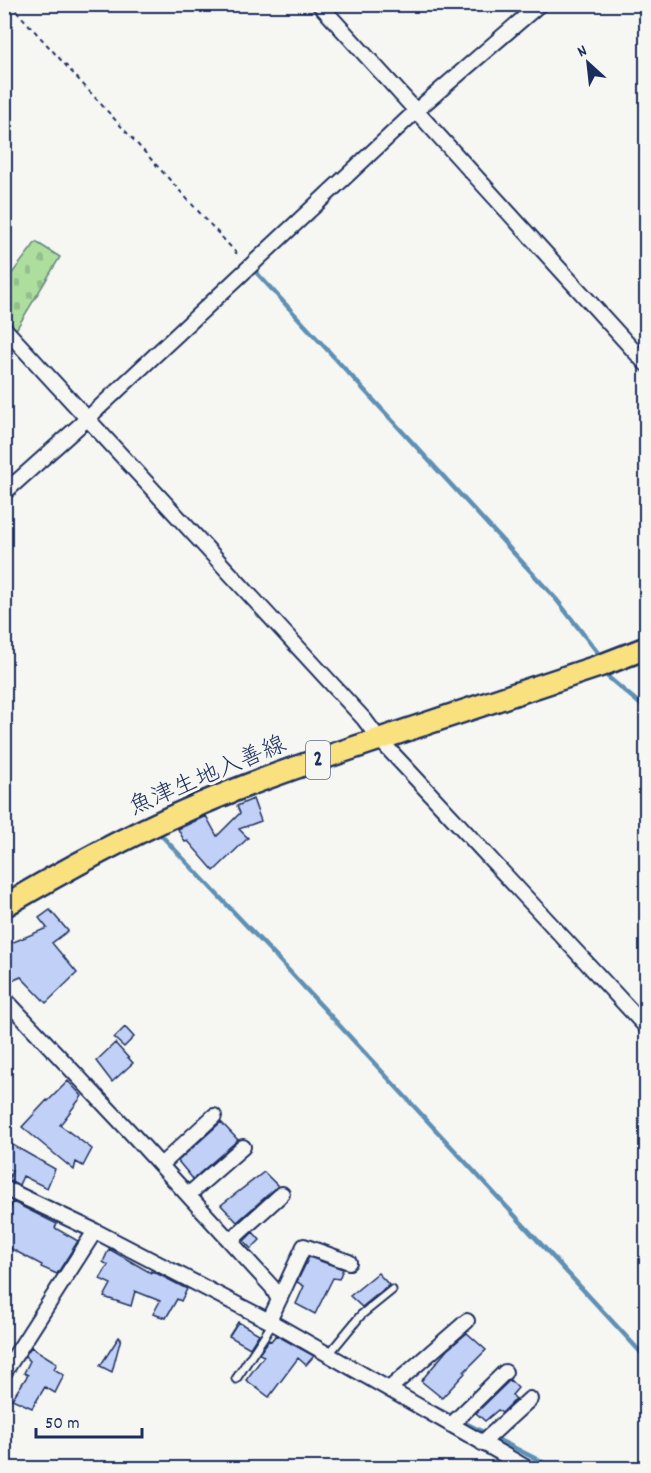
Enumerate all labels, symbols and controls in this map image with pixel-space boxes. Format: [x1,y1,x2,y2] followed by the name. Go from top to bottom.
[558,33,618,93] north arrow
[574,40,591,64] text: N
[124,729,292,825] street label: 魚津生地入善線
[306,741,330,779] road number: 2
[36,1401,142,1439] scale bar
[45,1412,80,1437] text: 50 m

